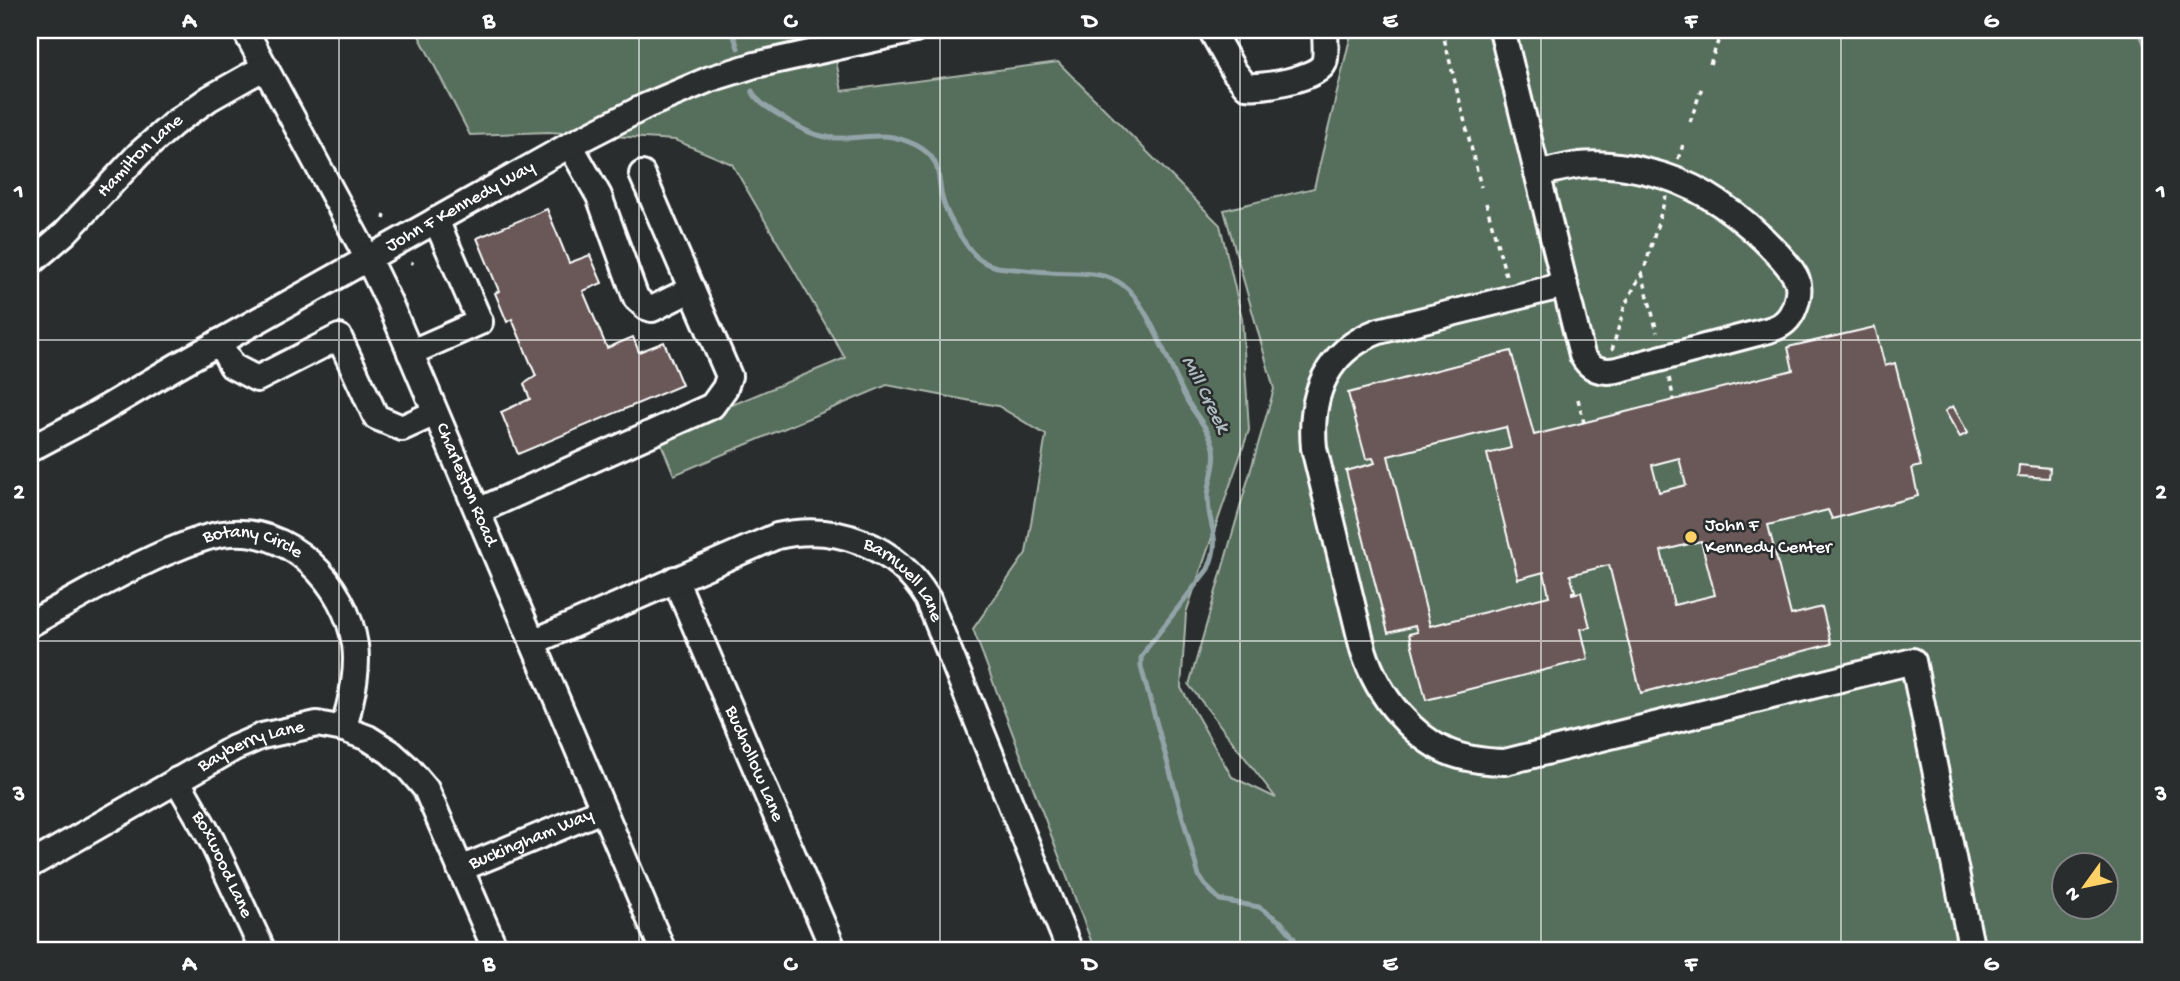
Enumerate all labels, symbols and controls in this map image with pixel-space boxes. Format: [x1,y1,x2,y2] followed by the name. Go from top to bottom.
[181,9,197,36] text: A
[482,9,496,36] text: B
[784,9,799,36] text: C
[1081,9,1099,36] text: D
[1383,9,1399,36] text: E
[1684,9,1699,36] text: F
[1984,9,2000,36] text: G
[93,109,188,203] street label: Hamilton Lane
[382,155,539,258] street label: John F Kennedy Way
[13,179,24,206] text: 1
[2155,179,2166,206] text: 1
[1174,352,1235,440] water label: Mill Creek
[430,420,503,551] street label: Charleston Road
[13,480,25,507] text: 2
[2155,480,2167,507] text: 2
[1705,515,1834,560] place label: John F Kennedy Center
[199,521,307,564] street label: Botany Circle
[1683,529,1699,545] marker: John F Kennedy Center
[859,532,948,626] street label: Barnwell Lane
[719,701,789,825] street label: Budhollow Lane
[193,716,307,778] street label: Bayberry Lane
[12,782,25,809] text: 3
[2154,782,2167,809] text: 3
[465,803,597,876] street label: Buckingham Way
[185,806,258,922] street label: Boxwood Lane
[2050,852,2120,922] north arrow
[2061,882,2087,905] text: N
[181,952,197,979] text: A
[482,952,496,979] text: B
[784,952,799,979] text: C
[1081,952,1099,979] text: D
[1383,952,1399,979] text: E
[1684,952,1699,979] text: F
[1984,952,2000,979] text: G

